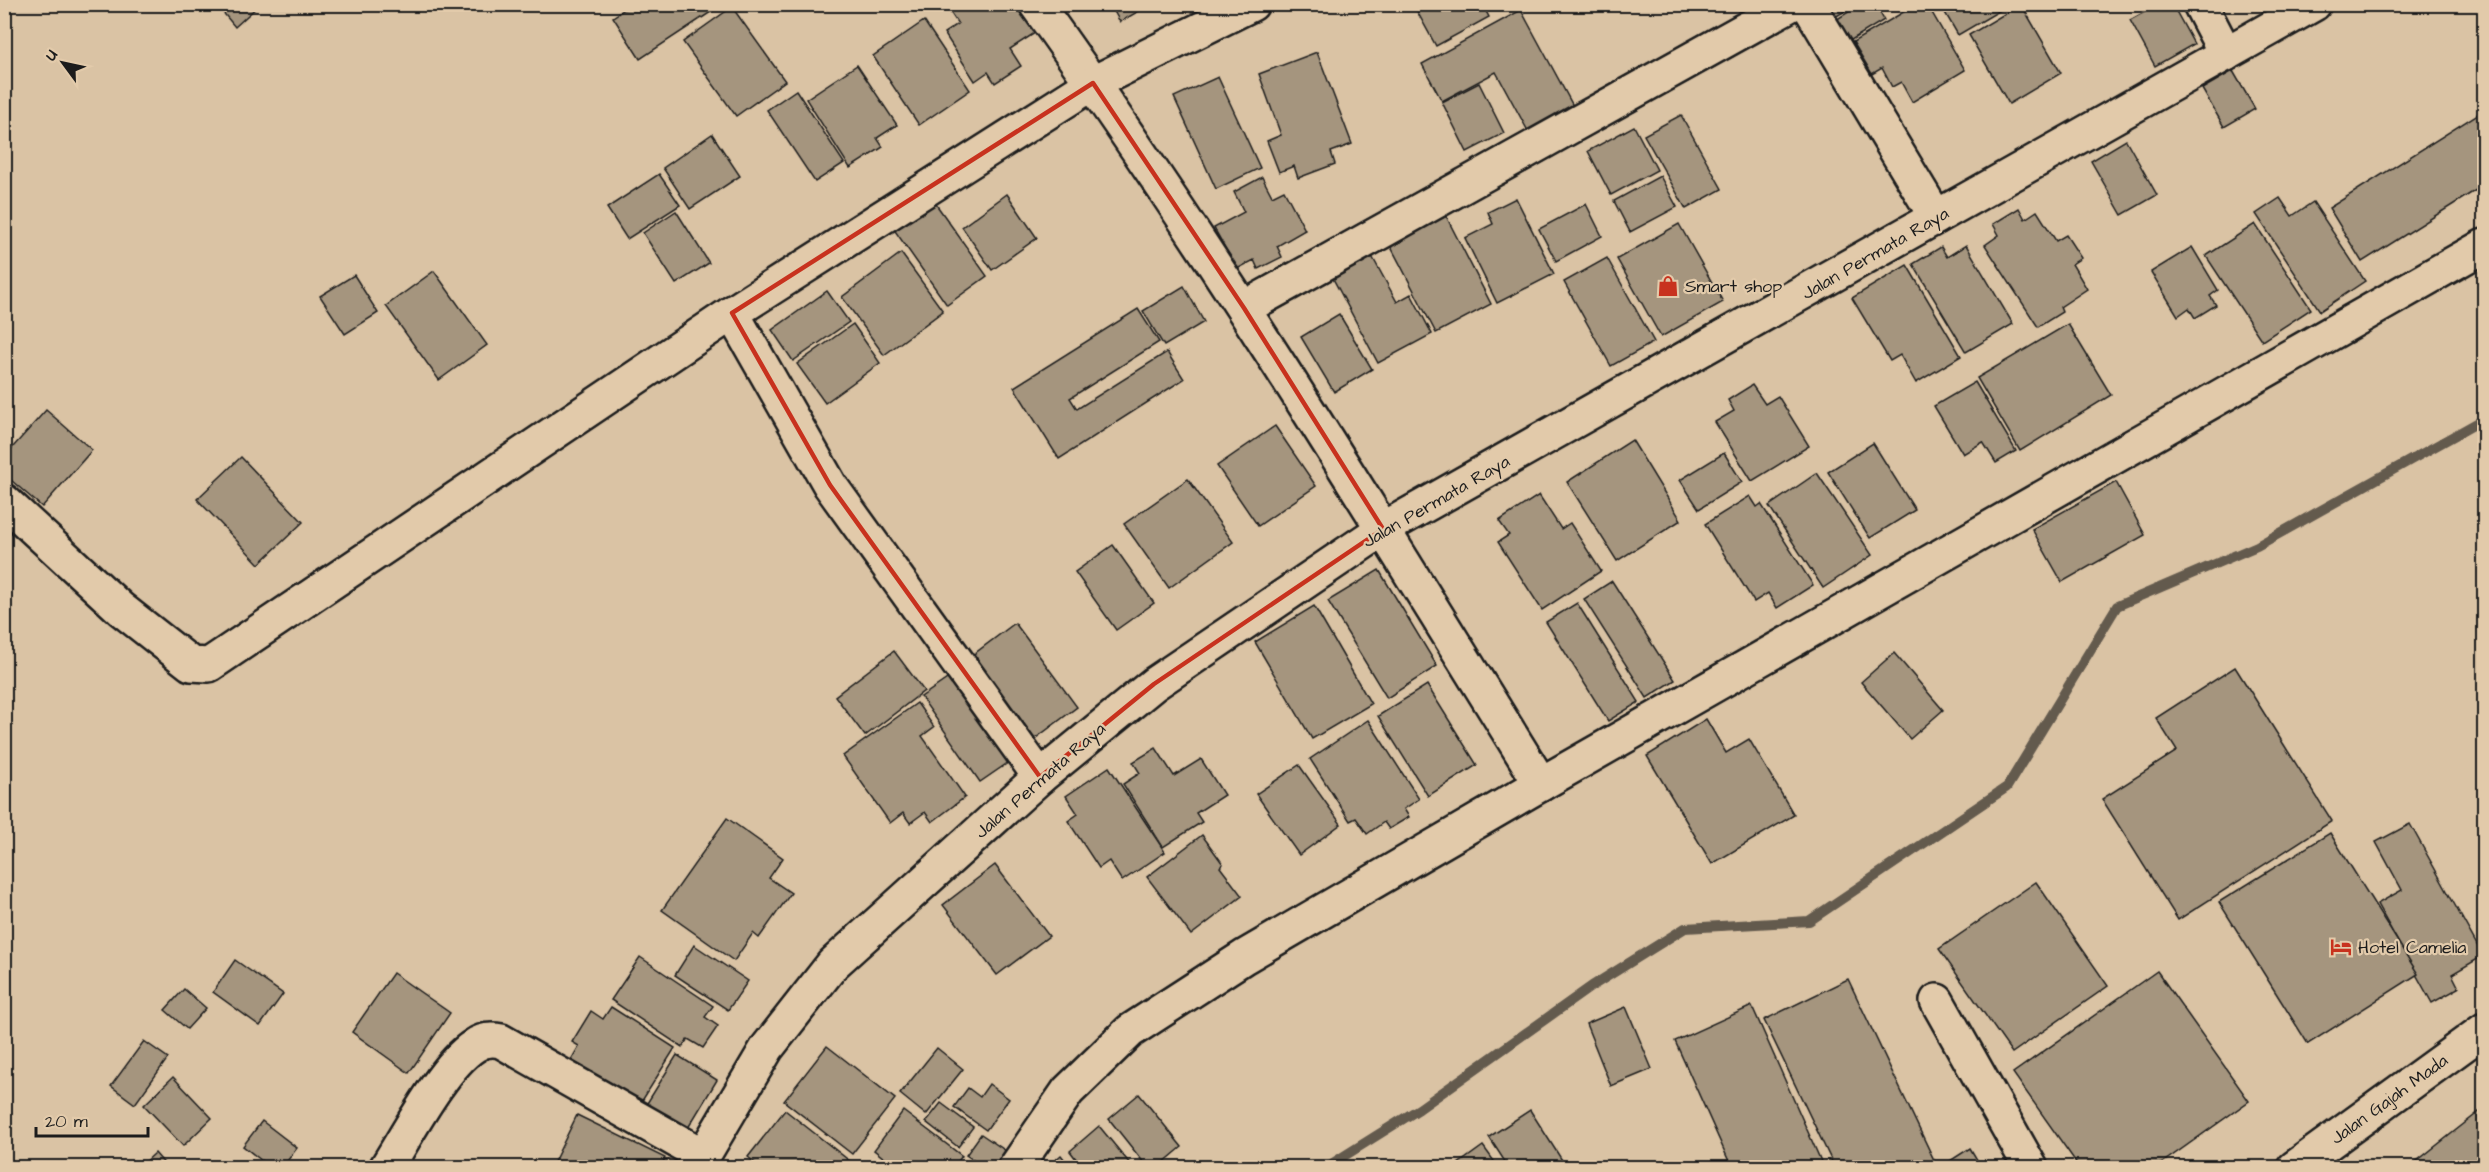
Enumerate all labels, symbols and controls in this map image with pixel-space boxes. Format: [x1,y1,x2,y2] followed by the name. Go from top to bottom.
[33,33,93,93] north arrow
[40,46,63,65] text: U
[1797,201,1954,307] street label: Jalan Permata Raya
[1656,274,1680,298] shop icon: Smart shop
[1685,274,1782,299] place label: Smart shop
[1358,449,1515,555] street label: Jalan Permata Raya
[970,717,1112,845] street label: Jalan Permata Raya
[2329,935,2353,959] hotel icon: Hotel Camelia
[2358,935,2466,960] place label: Hotel Camelia
[2326,1048,2453,1150] street label: Jalan Gajah Mada
[36,1100,148,1138] scale bar
[45,1109,88,1134] text: 20 m

